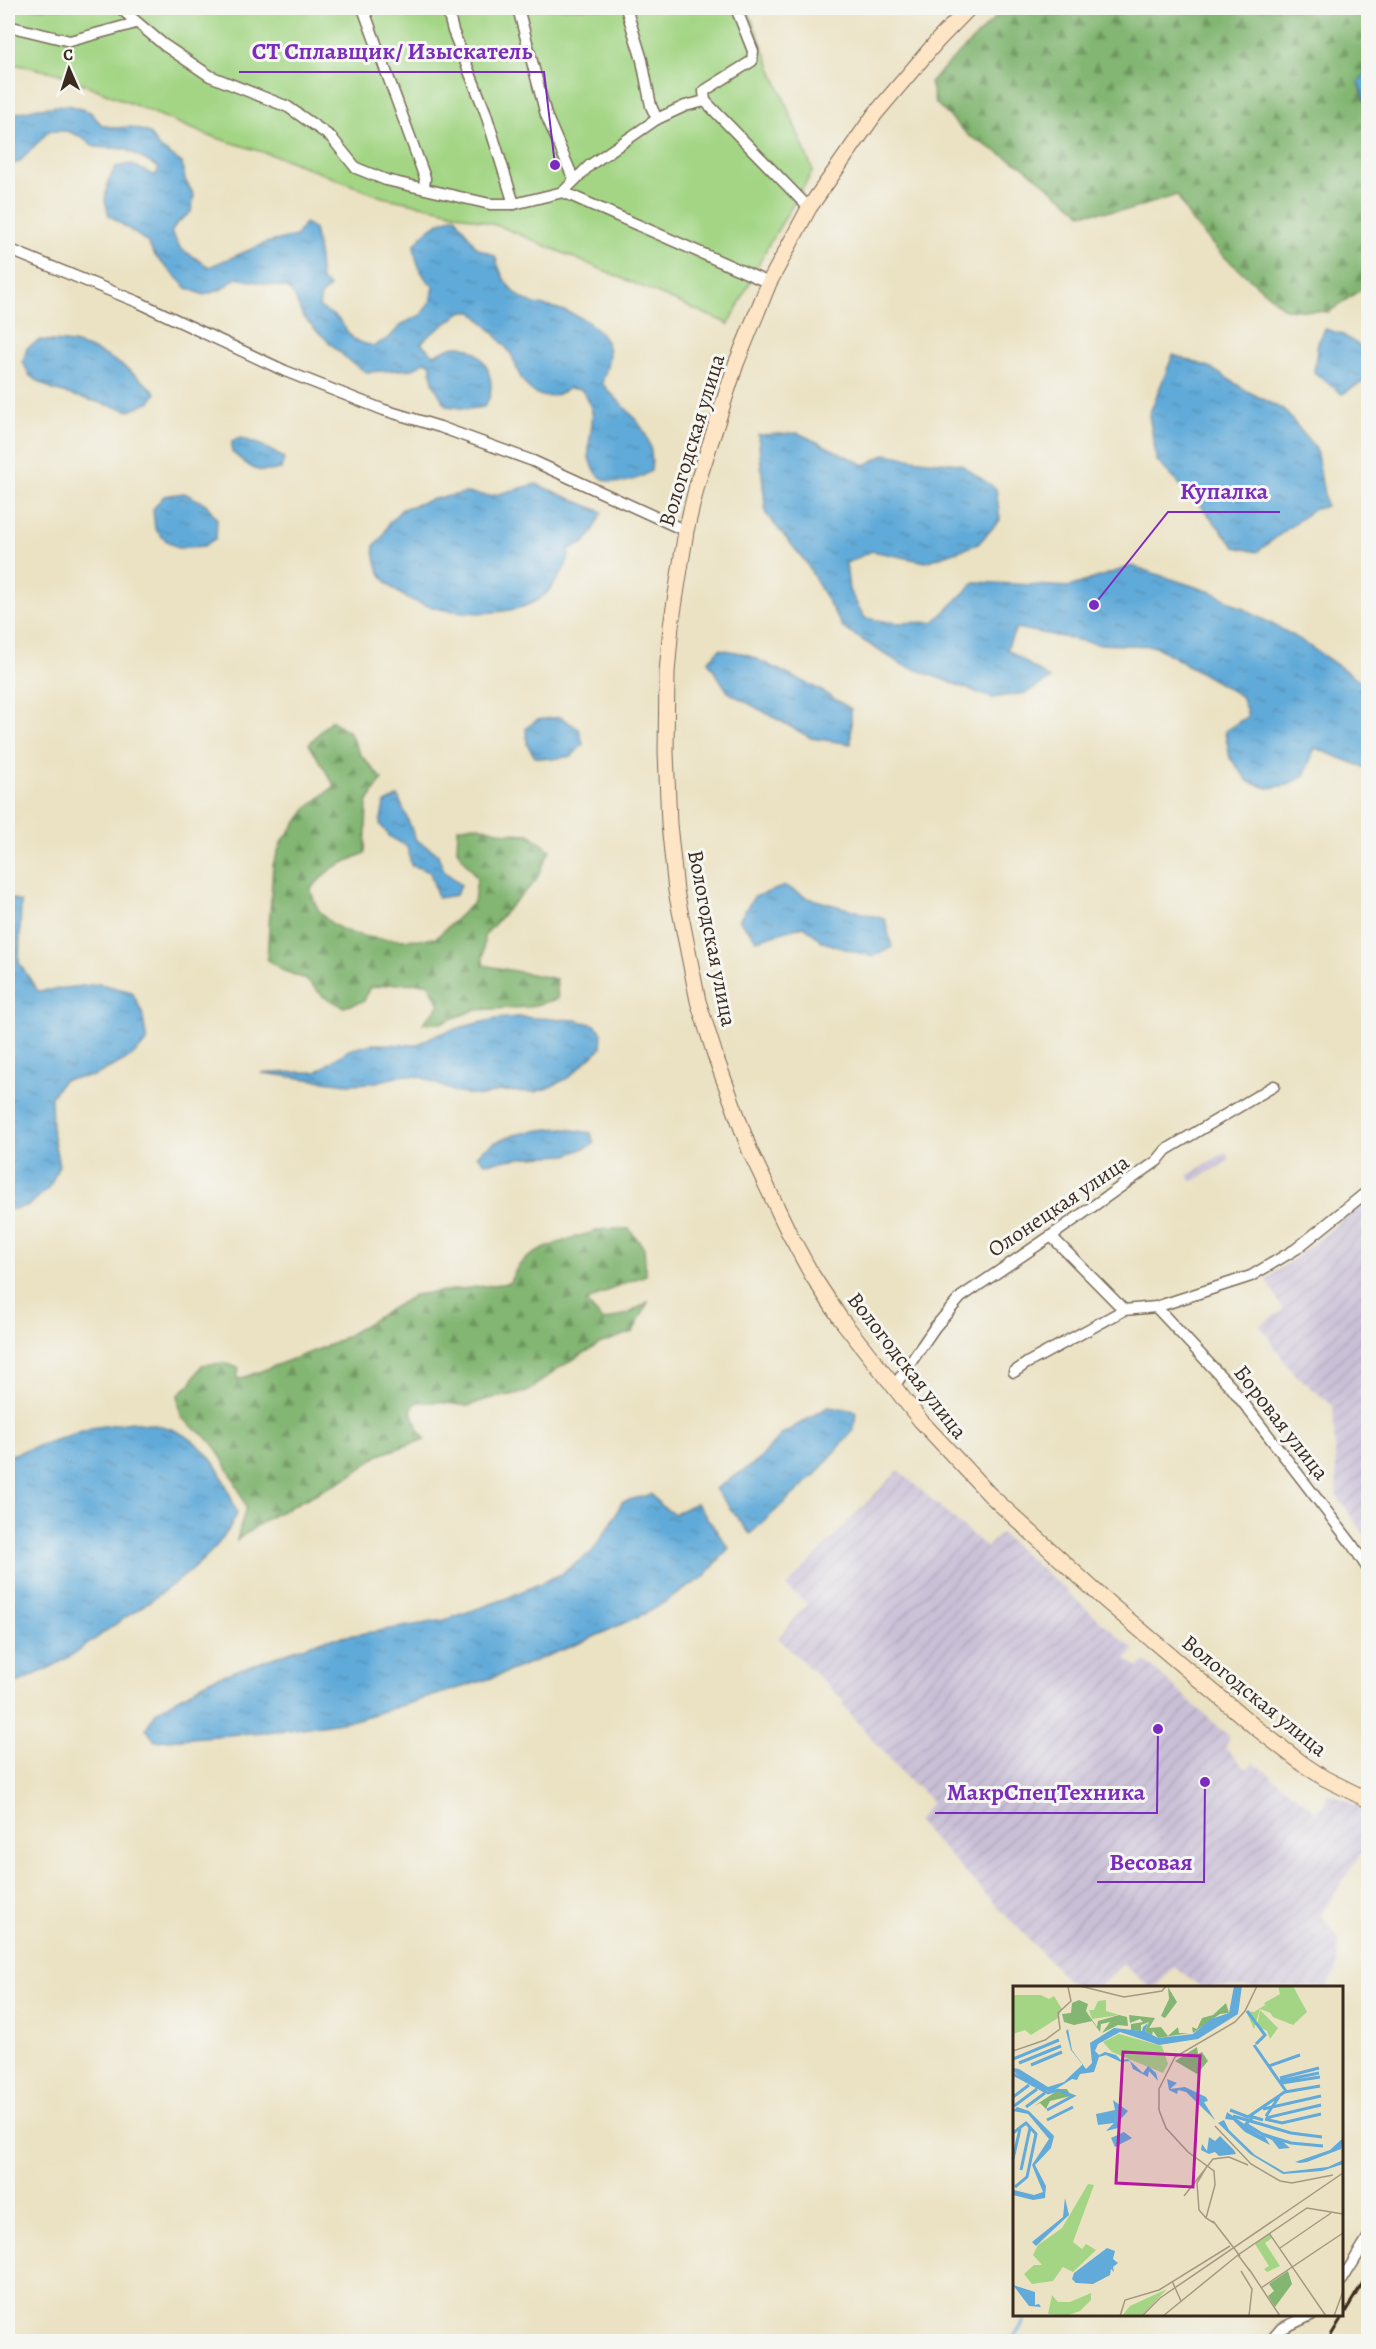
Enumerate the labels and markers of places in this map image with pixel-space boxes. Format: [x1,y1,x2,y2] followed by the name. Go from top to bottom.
[239,30,544,72] callout: СТ Сплавщик/ Изыскатель
[1168,470,1280,512] callout: Купалка
[935,1771,1157,1813] callout: МакрСпецТехника
[1097,1840,1204,1882] callout: Весовая

